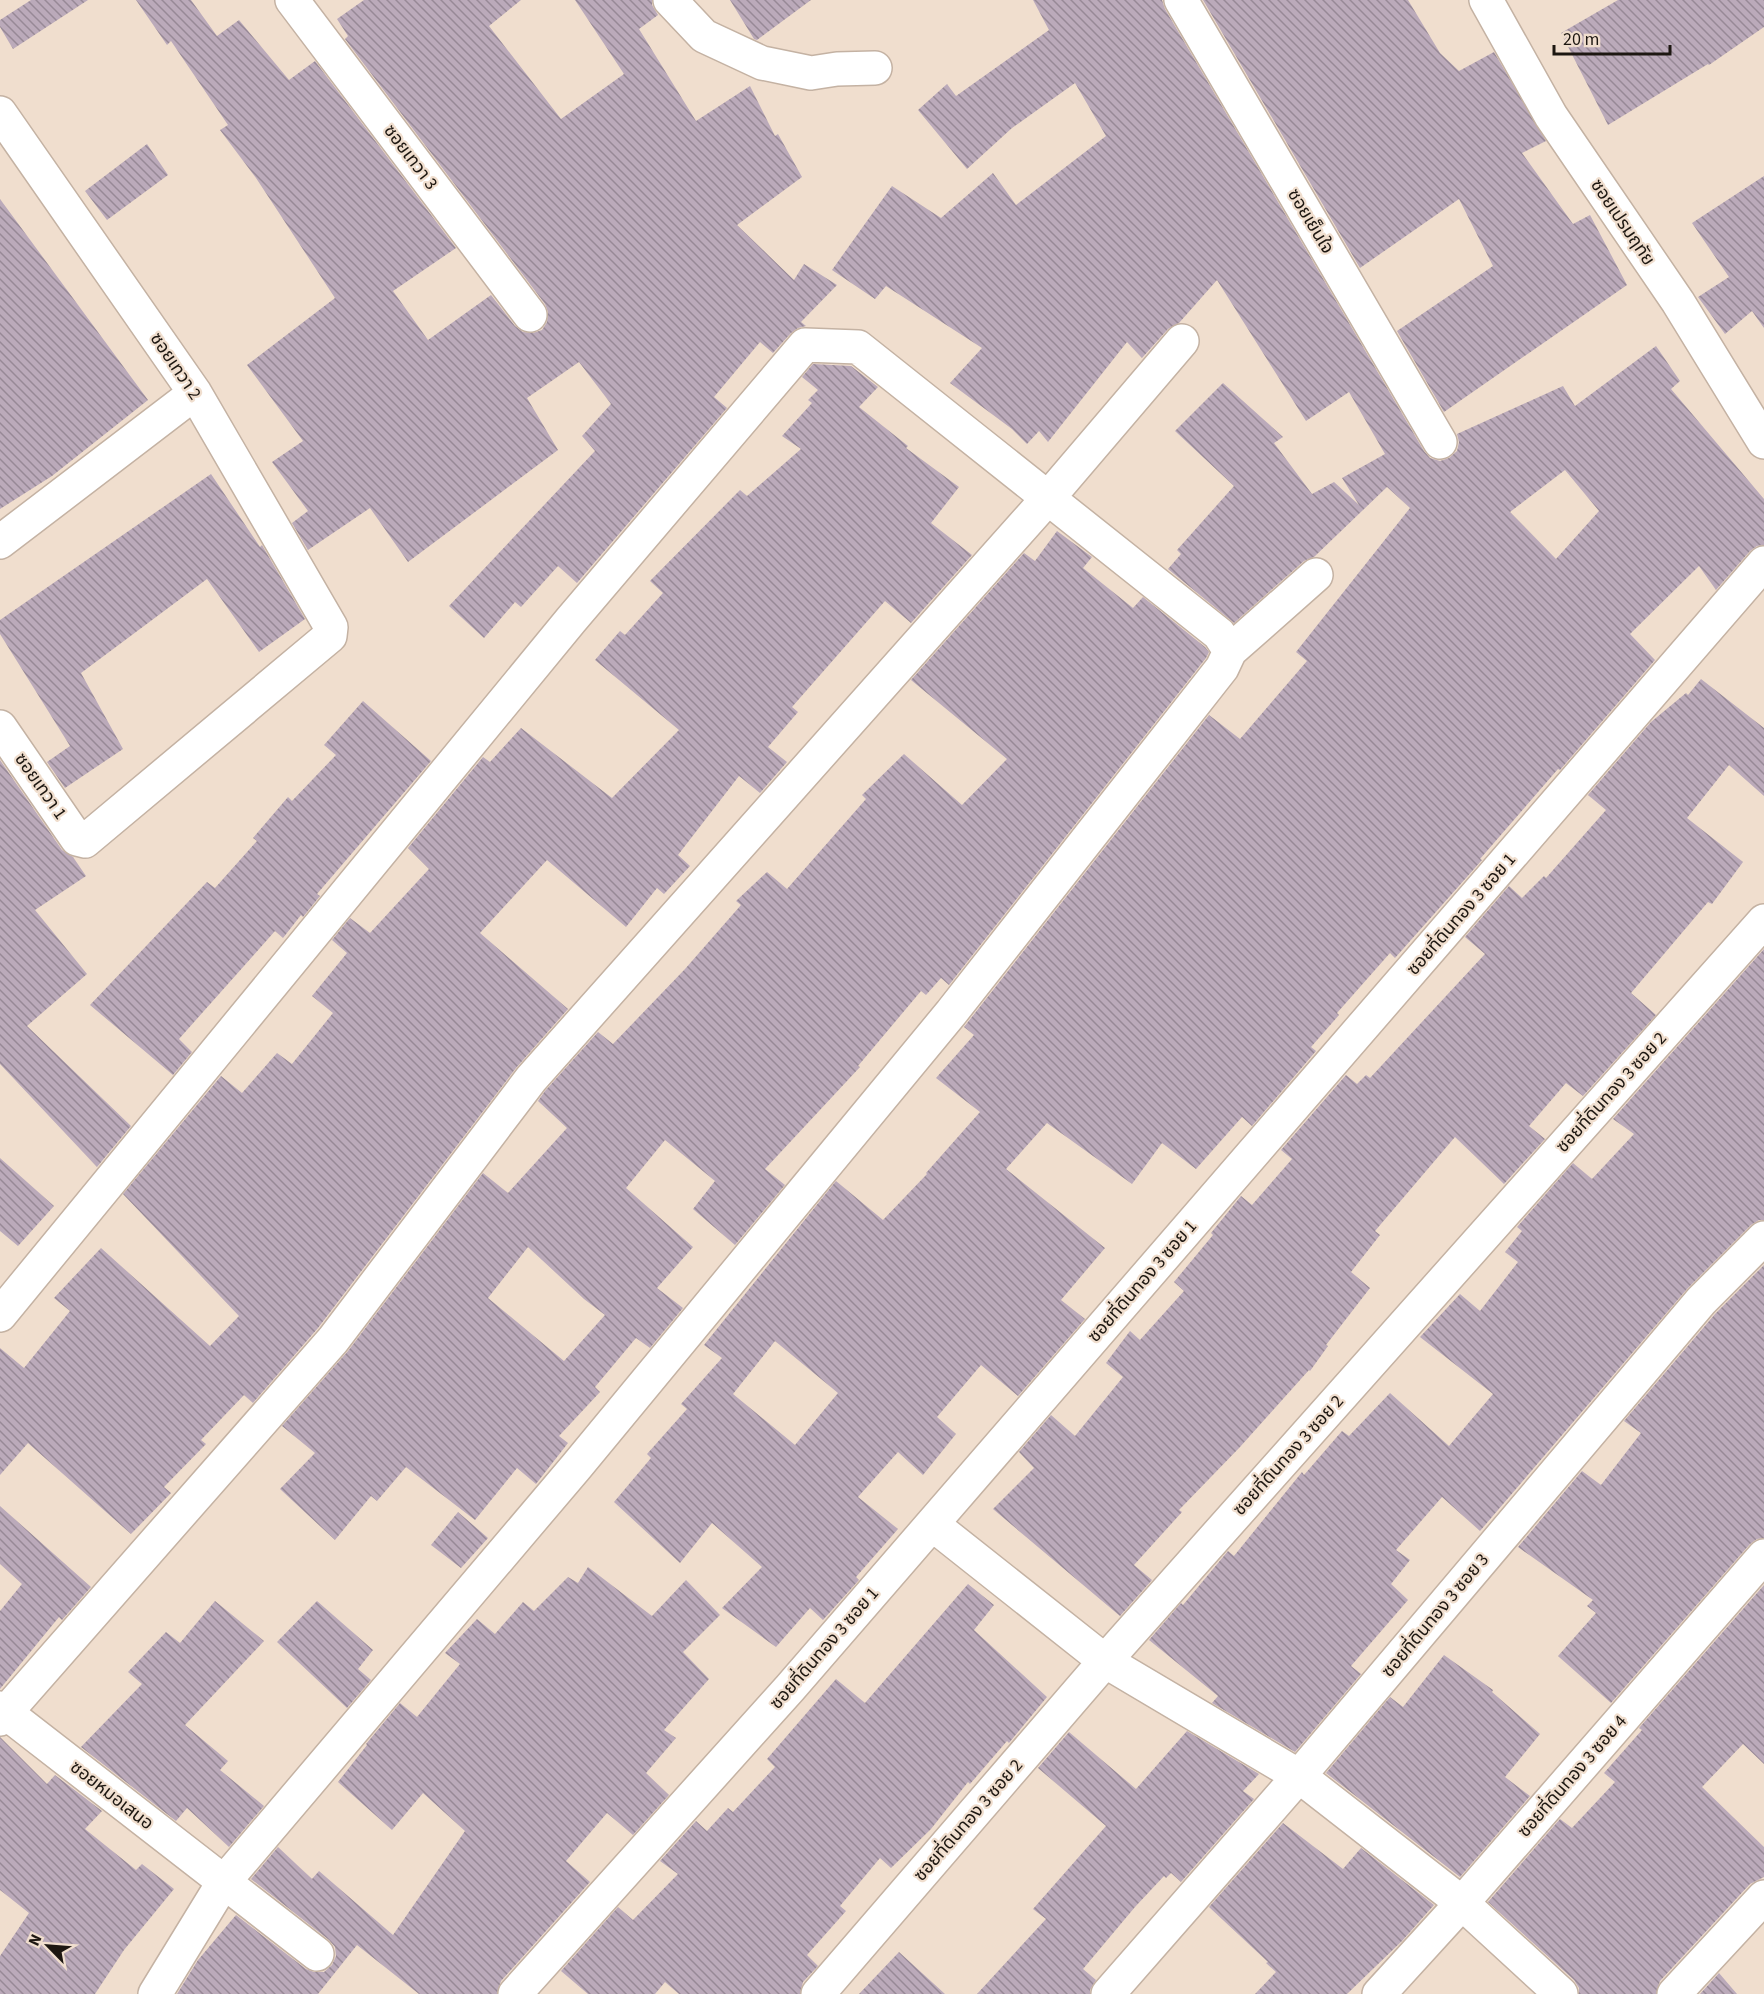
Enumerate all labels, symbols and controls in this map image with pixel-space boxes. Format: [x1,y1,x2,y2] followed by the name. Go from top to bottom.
[1554,18,1670,56] scale bar
[1563,27,1599,52] text: 20 m
[378,119,443,195] street label: ซอยเทวา 3
[1584,174,1661,270] street label: ซอยเปรมฤทัย
[1281,184,1340,258] street label: ซอยเย็นใจ
[144,328,207,405] street label: ซอยเทวา 2
[9,748,73,825] street label: ซอยเทวา 1
[1400,847,1522,981] street label: ซอยที่ดินทอง 3 ซอย 1
[1550,1026,1672,1158] street label: ซอยที่ดินทอง 3 ซอย 2
[1081,1214,1203,1348] street label: ซอยที่ดินทอง 3 ซอย 1
[1227,1389,1349,1521] street label: ซอยที่ดินทอง 3 ซอย 2
[1375,1547,1495,1683] street label: ซอยที่ดินทอง 3 ซอย 3
[763,1581,885,1715] street label: ซอยที่ดินทอง 3 ซอย 1
[1511,1709,1633,1843] street label: ซอยที่ดินทอง 3 ซอย 4
[907,1753,1029,1887] street label: ซอยที่ดินทอง 3 ซอย 2
[65,1755,159,1836] street label: ซอยหมอเสนอ
[18,1916,78,1976] north arrow
[23,1931,48,1950] text: N

